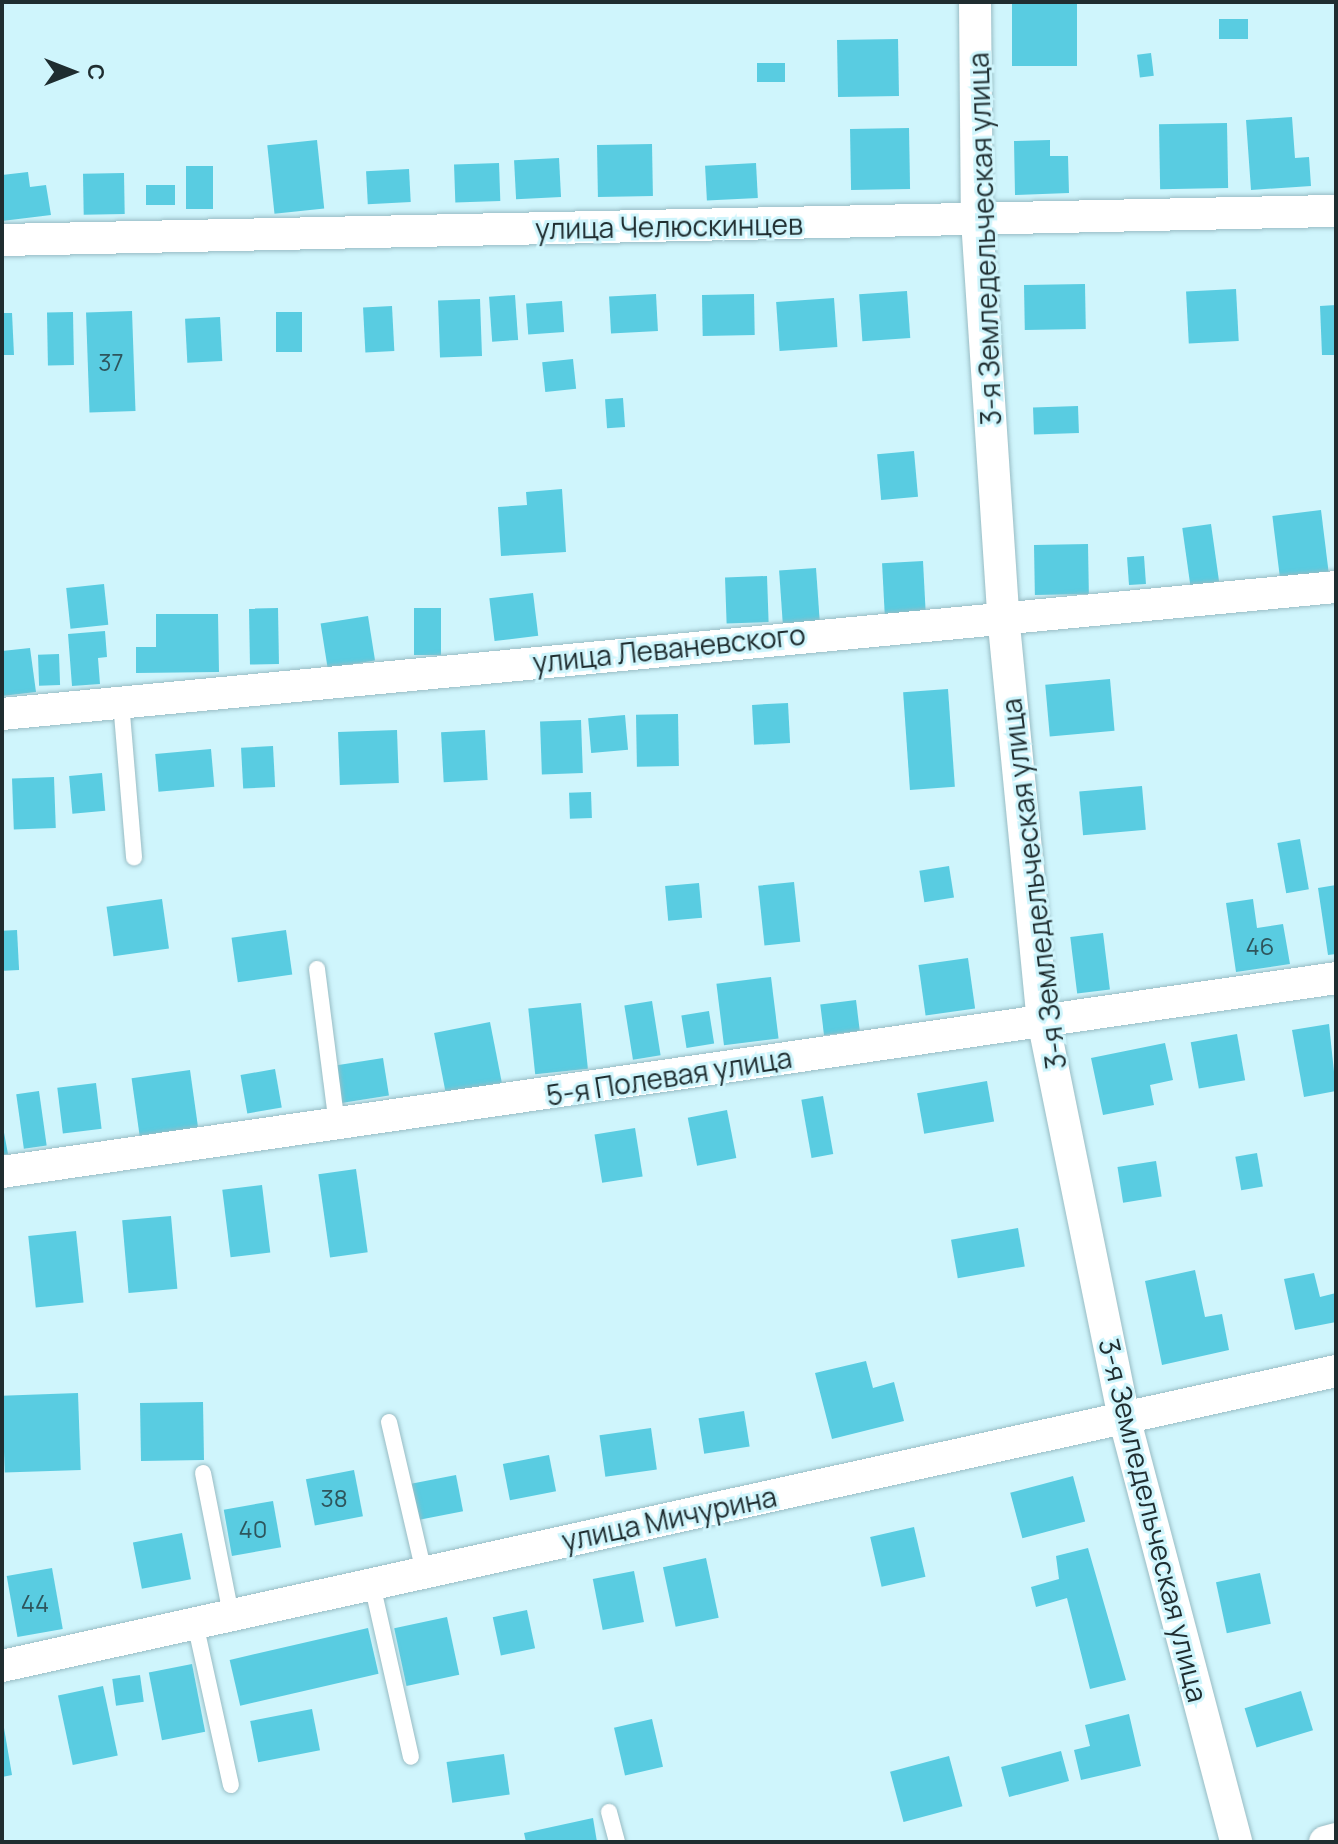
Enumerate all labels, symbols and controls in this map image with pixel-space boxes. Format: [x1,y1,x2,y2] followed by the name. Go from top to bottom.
[32,32,112,112] north arrow
[961,52,1007,426] street label: 3-я Земледельческая улица
[81,64,111,80] text: С
[535,207,803,245] street label: улица Челюскинцев
[98,348,124,376] house number: 37
[531,617,807,679] street label: улица Леваневского
[994,697,1072,1071] street label: 3-я Земледельческая улица
[1245,932,1275,960] house number: 46
[544,1040,794,1112] street label: 5-я Полевая улица
[1093,1335,1215,1705] street label: 3-я Земледельческая улица
[559,1479,779,1557] street label: улица Мичурина
[320,1484,348,1512] house number: 38
[239,1515,267,1543] house number: 40
[21,1589,49,1617] house number: 44

